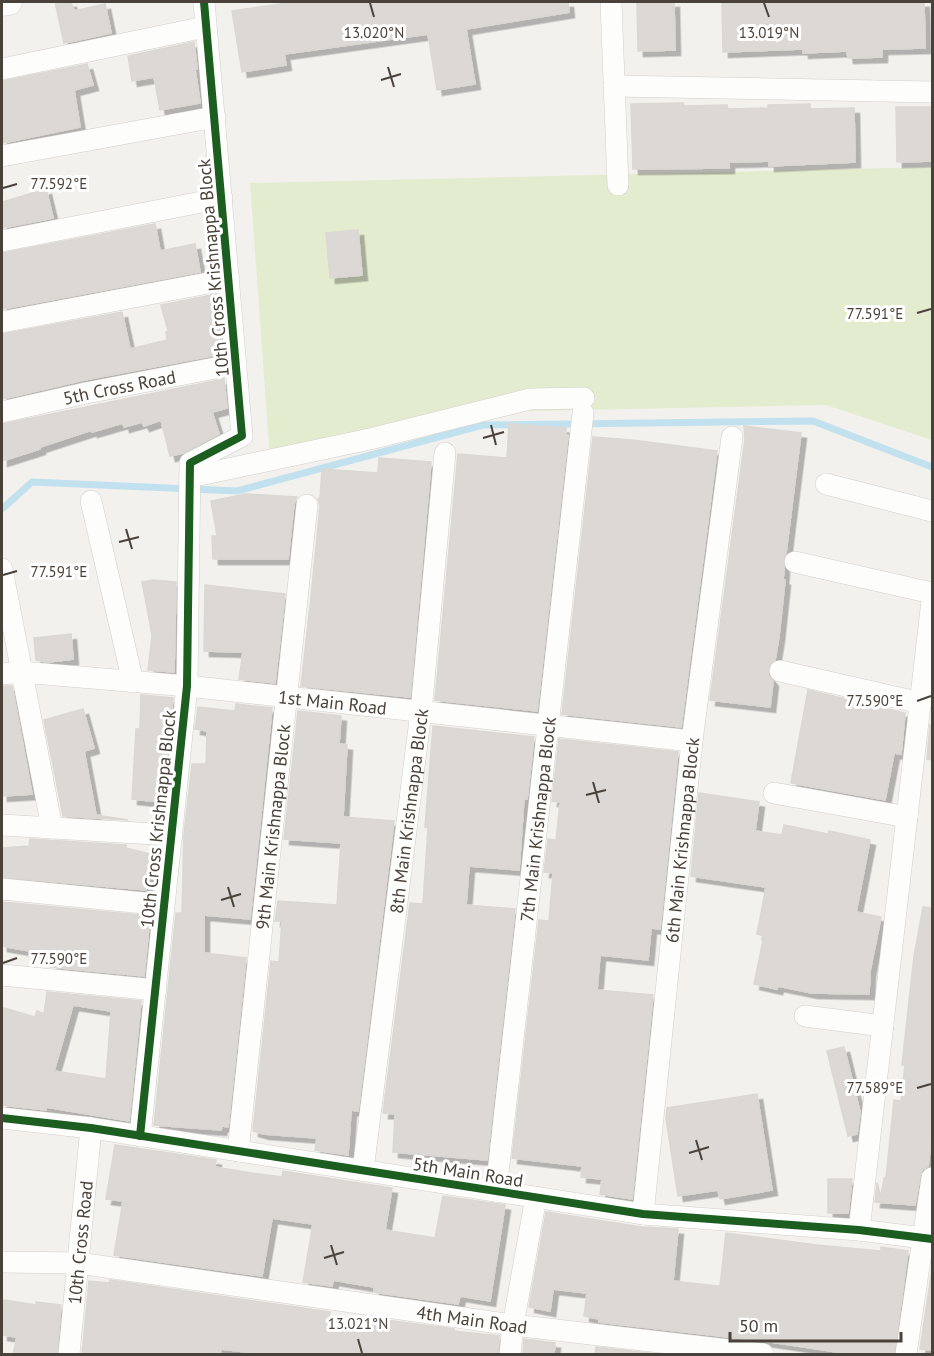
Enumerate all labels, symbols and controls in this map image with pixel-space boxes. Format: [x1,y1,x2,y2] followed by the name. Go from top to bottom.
[344,23,404,42] text: 13.020°N
[739,23,799,42] text: 13.019°N
[192,158,234,378] street label: 10th Cross Krishnappa Block
[31,174,87,193] text: 77.592°E
[847,304,903,323] text: 77.591°E
[61,364,178,409] street label: 5th Cross Road
[31,562,87,581] text: 77.591°E
[277,684,388,719] street label: 1st Main Road
[847,691,903,710] text: 77.590°E
[384,707,433,915] street label: 8th Main Krishnappa Block
[135,708,181,929] street label: 10th Cross Krishnappa Block
[515,715,560,923] street label: 7th Main Krishnappa Block
[250,723,295,931] street label: 9th Main Krishnappa Block
[660,736,704,944] street label: 6th Main Krishnappa Block
[31,949,87,968] text: 77.590°E
[847,1078,903,1097] text: 77.589°E
[411,1152,525,1192] street label: 5th Main Road
[62,1180,97,1305] street label: 10th Cross Road
[415,1300,529,1338] street label: 4th Main Road
[730,1305,901,1343] scale bar
[328,1314,388,1333] text: 13.021°N
[739,1314,778,1337] text: 50 m

